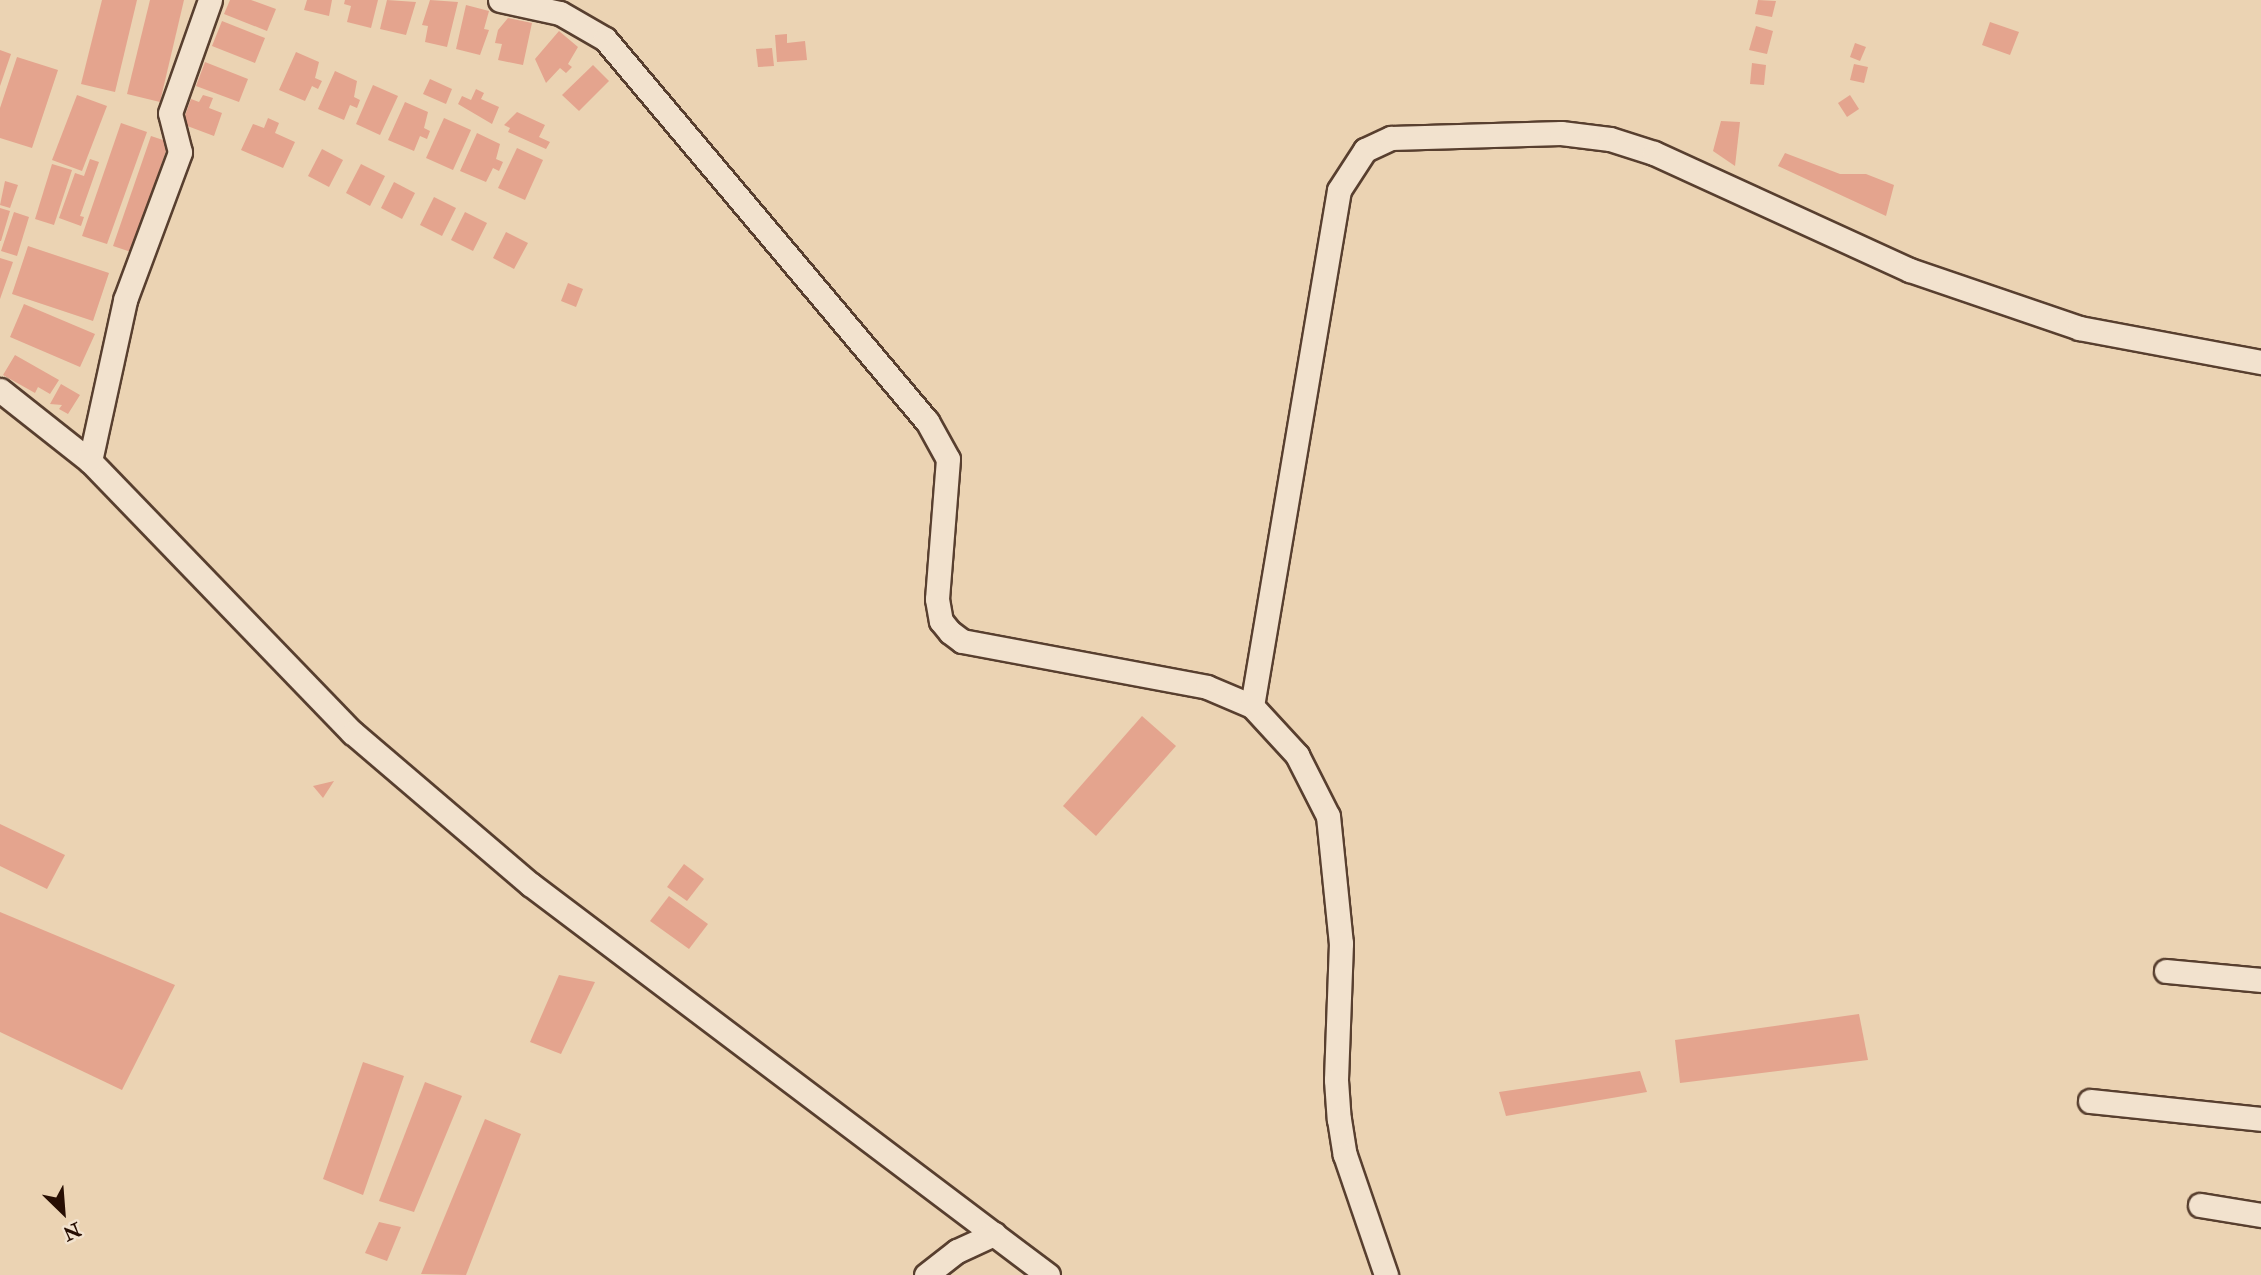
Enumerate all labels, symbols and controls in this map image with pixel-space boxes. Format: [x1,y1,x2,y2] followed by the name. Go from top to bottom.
[28,1177,98,1247] north arrow
[59,1217,85,1246] text: N

